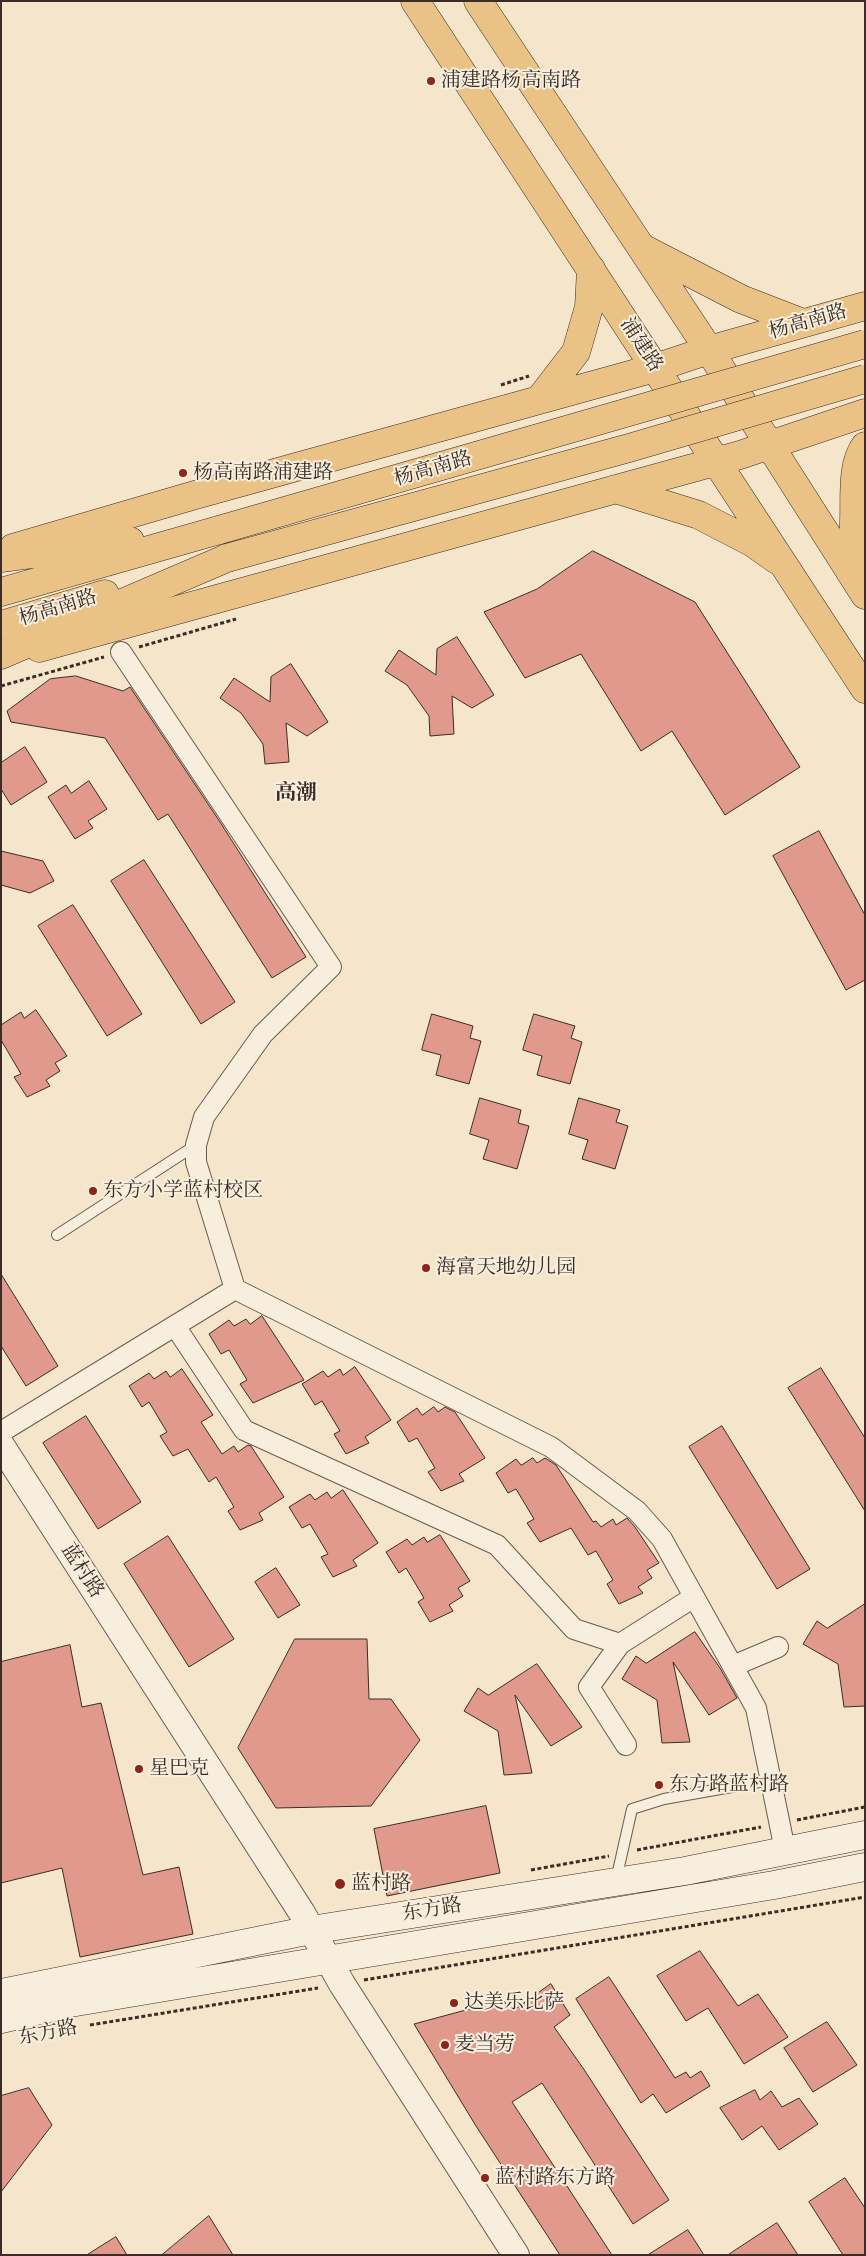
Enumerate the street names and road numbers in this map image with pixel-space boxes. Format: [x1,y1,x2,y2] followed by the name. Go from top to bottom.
[766,299,850,345] street label: 杨高南路
[615,313,667,377] street label: 浦建路
[391,446,475,492] street label: 杨高南路
[16,585,100,631] street label: 杨高南路
[56,1539,108,1603] street label: 蓝村路
[400,1893,464,1927] street label: 东方路
[16,2015,80,2051] street label: 东方路

